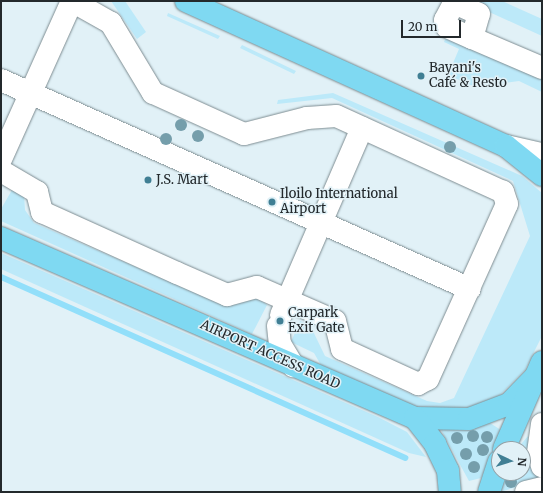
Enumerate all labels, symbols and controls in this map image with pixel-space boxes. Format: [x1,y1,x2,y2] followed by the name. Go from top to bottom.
[403,12,463,38] scale bar
[408,19,437,34] text: 20 m
[429,61,507,92] place label: Bayani's Café & Resto
[416,71,426,81] marker: Bayani's Café & Resto
[156,172,208,188] place label: J.S. Mart
[143,175,153,185] marker: J.S. Mart
[280,187,398,218] place label: Iloilo International Airport
[267,197,277,207] marker: Iloilo International Airport
[288,306,344,337] place label: Carpark Exit Gate
[275,316,285,326] marker: Carpark Exit Gate
[198,317,342,393] street label: AIRPORT ACCESS ROAD
[491,441,531,481] north arrow
[515,457,529,467] text: N

